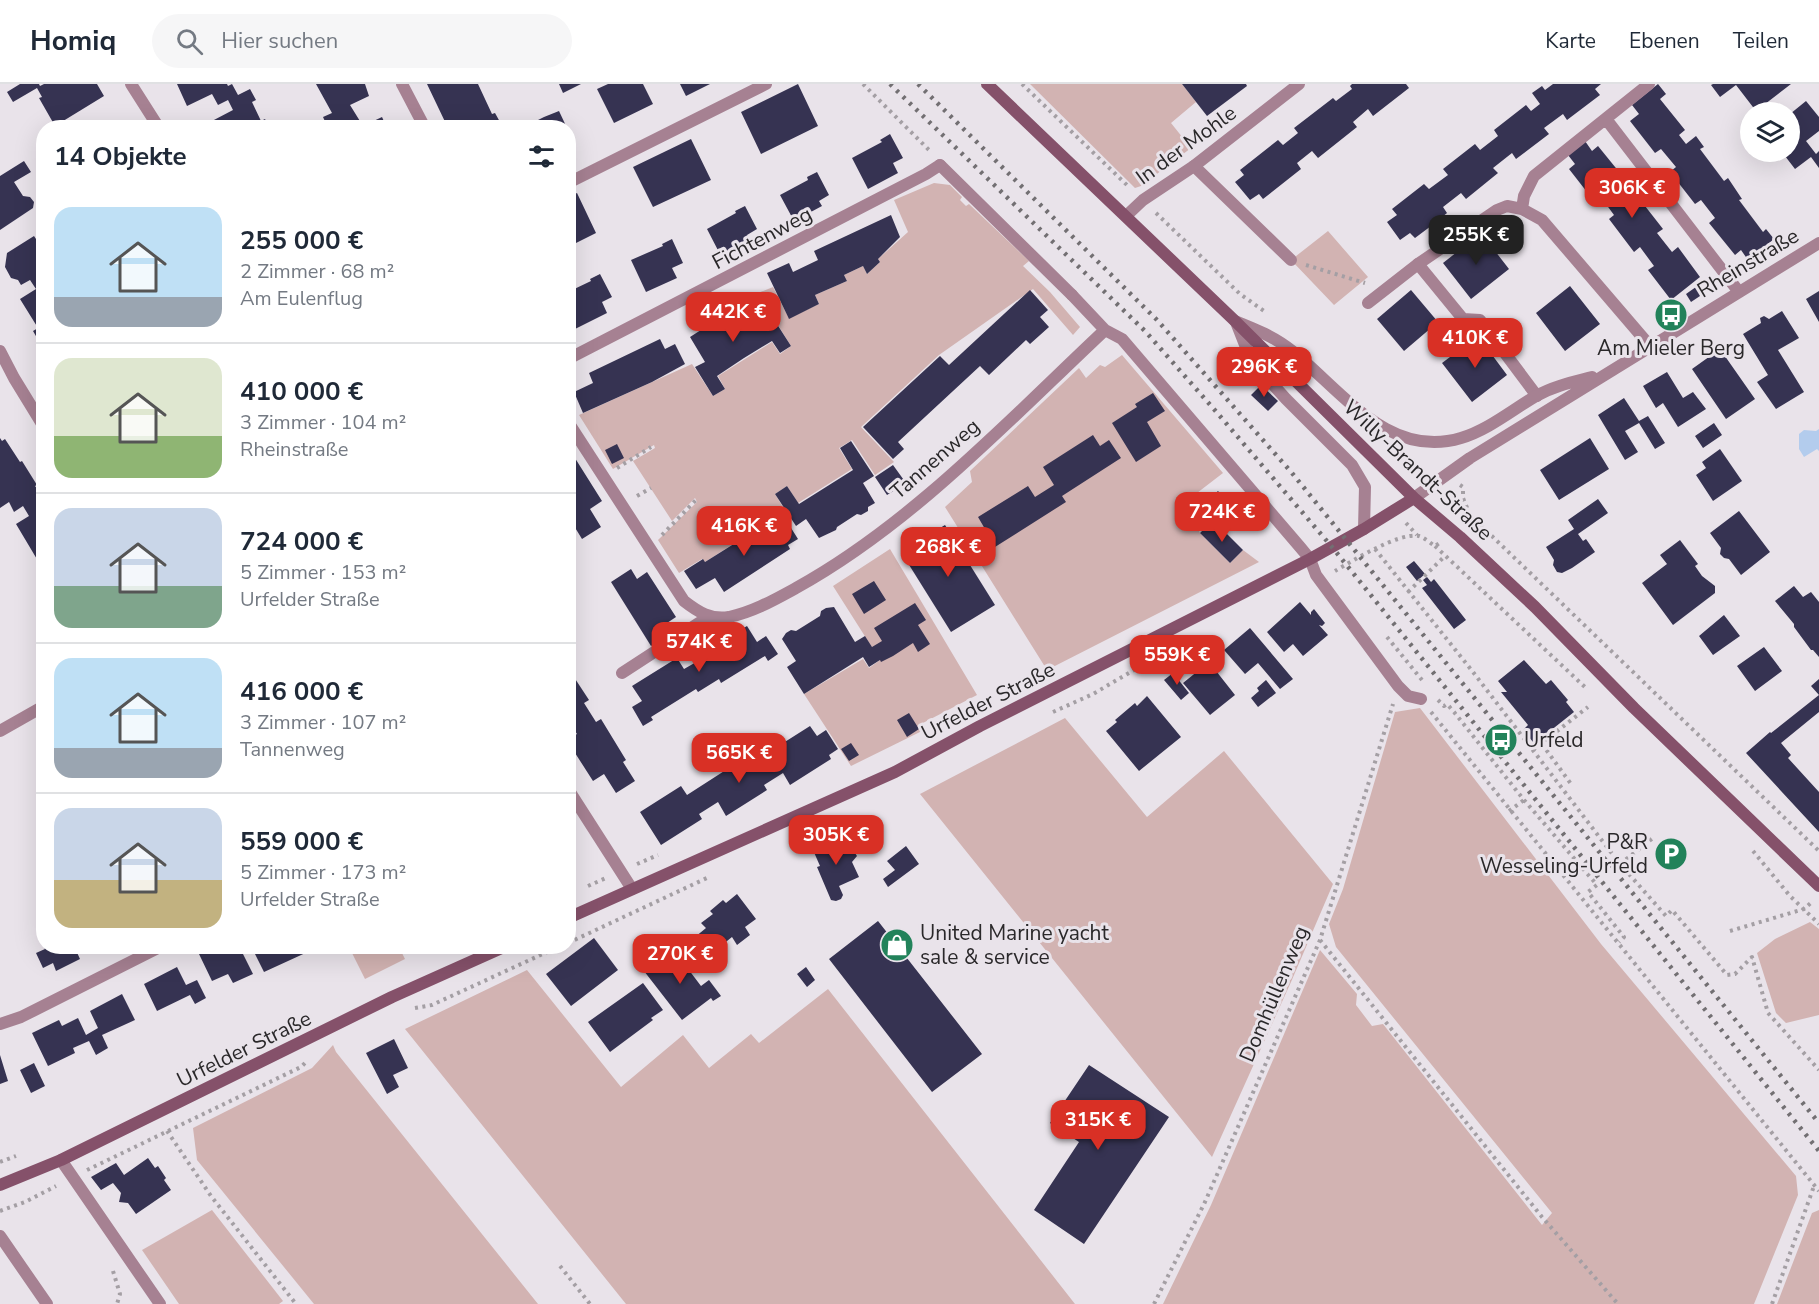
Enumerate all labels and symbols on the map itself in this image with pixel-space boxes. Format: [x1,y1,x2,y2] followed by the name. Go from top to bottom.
[1130,99,1242,191] street label: In der Mohle
[1583,168,1681,219] pin: 306K €
[707,200,817,276] street label: Fichtenweg
[1427,215,1525,266] pin: 255K €
[1692,222,1804,304] street label: Rheinstraße
[684,292,782,343] pin: 442K €
[1653,297,1689,333] bus stop icon: Am Mieler Berg
[1426,318,1524,369] pin: 410K €
[1597,334,1745,362] place label: Am Mieler Berg
[1215,347,1313,398] pin: 296K €
[1337,393,1499,547] street label: Willy-Brandt-Straße
[884,412,986,506] street label: Tannenweg
[1173,492,1271,543] pin: 724K €
[695,506,793,557] pin: 416K €
[899,527,997,578] pin: 268K €
[650,622,748,673] pin: 574K €
[1128,635,1226,686] pin: 559K €
[916,655,1060,747] street label: Urfelder Straße
[1483,722,1519,758] bus stop icon: Urfeld
[1524,726,1584,754] place label: Urfeld
[690,733,788,784] pin: 565K €
[787,815,885,866] pin: 305K €
[1480,828,1648,880] place label: P&R Wesseling-Urfeld
[1653,836,1689,872] parking icon: P&R Wesseling-Urfeld
[920,919,1109,971] place label: United Marine yacht sale & service
[1233,922,1315,1066] street label: Domhüllenweg
[879,927,915,963] shop icon: United Marine yacht sale & service
[631,934,729,985] pin: 270K €
[172,1004,316,1094] street label: Urfelder Straße
[1049,1100,1147,1151] pin: 315K €

